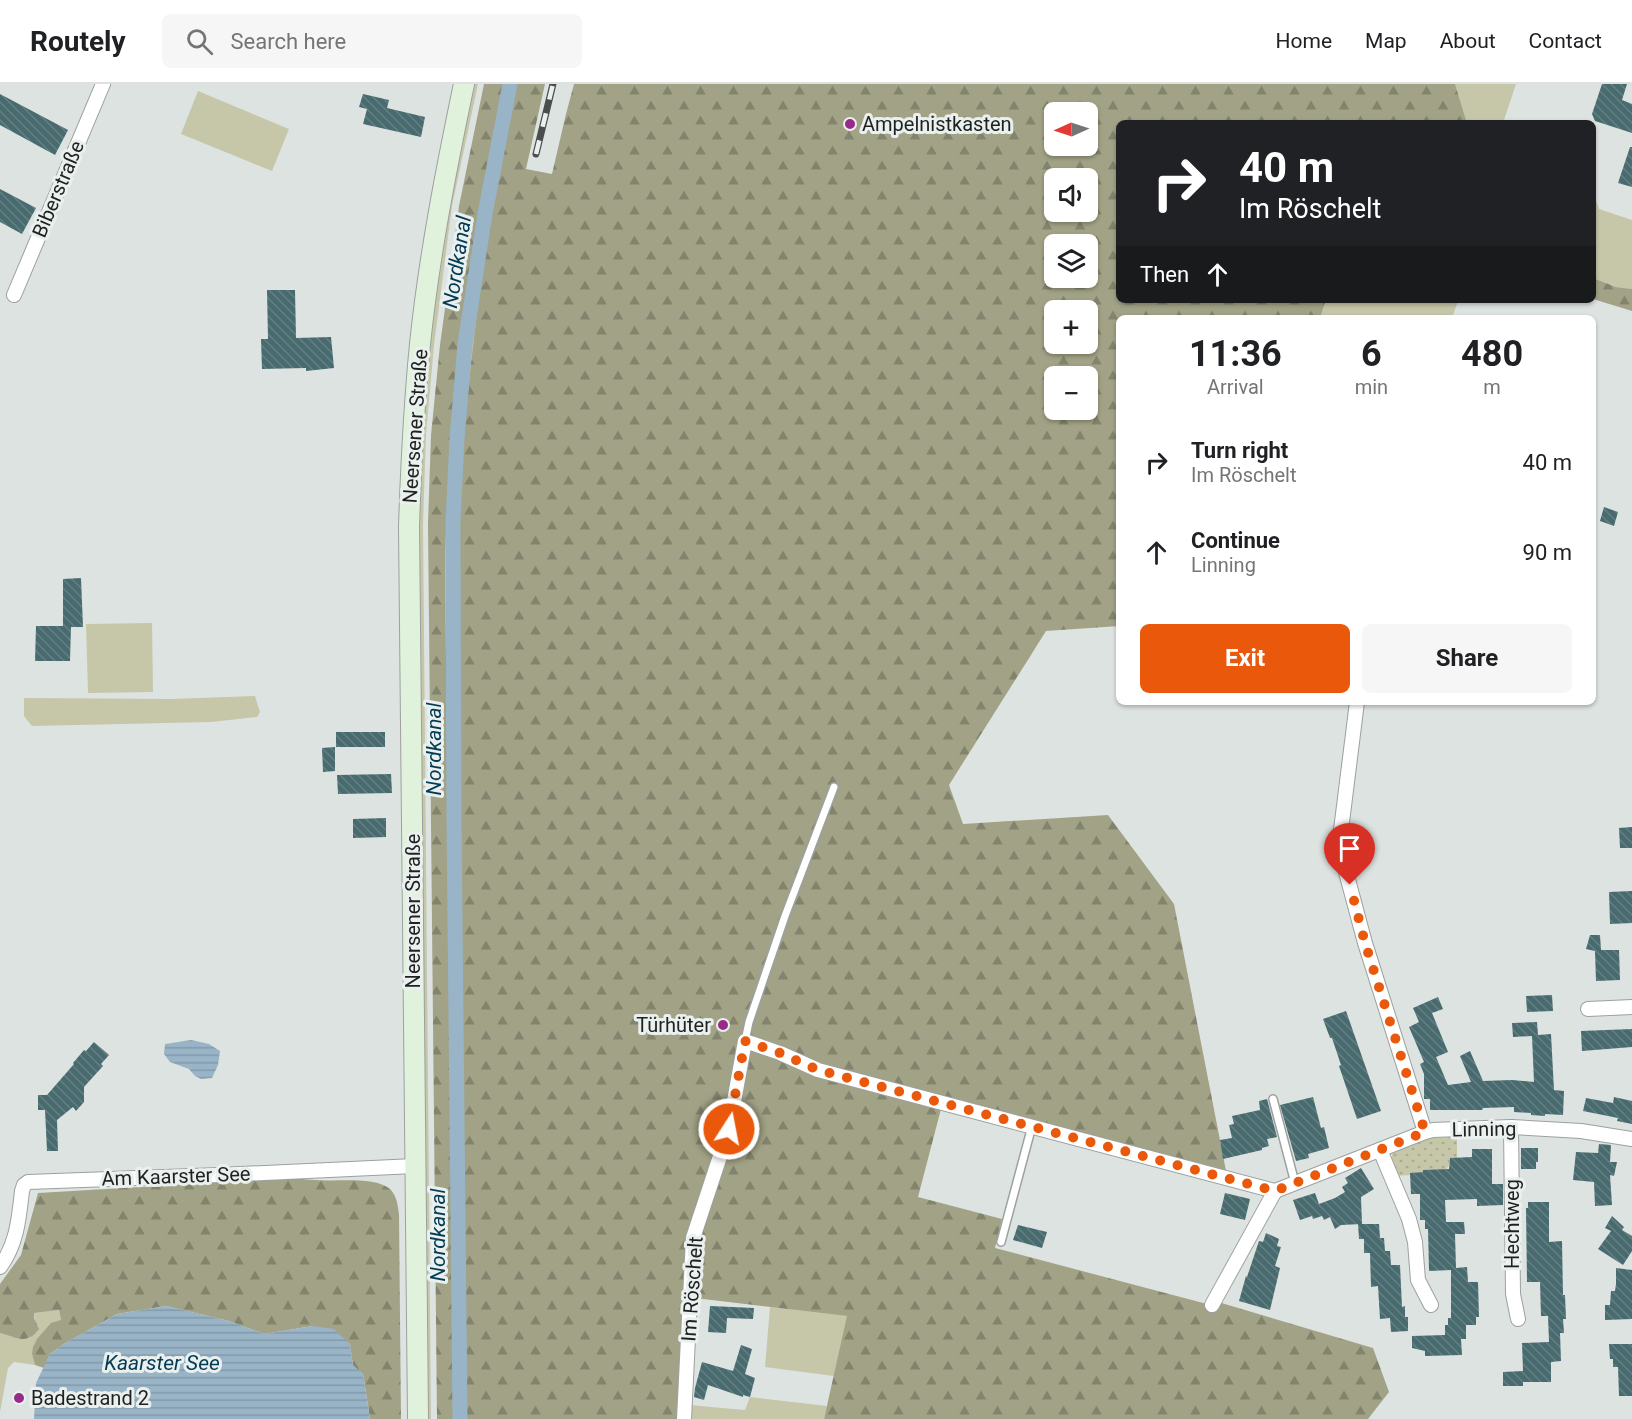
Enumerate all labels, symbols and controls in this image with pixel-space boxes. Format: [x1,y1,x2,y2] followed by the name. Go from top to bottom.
[162,14,582,68] search box
[30,25,126,58] text: Routely
[183,25,216,58] icon: search
[231,29,346,54] text: Search here
[1276,29,1332,53] text: Home
[1365,29,1407,53] text: Map
[1440,29,1496,53] text: About
[1529,29,1602,53] text: Contact
[1044,102,1098,156] north arrow
[1044,102,1098,420] map controls
[862,112,1012,136] place label: Ampelnistkasten
[843,117,857,131] marker: Ampelnistkasten
[27,137,89,241] street label: Biberstraße
[1239,143,1334,192] text: 40 m
[1140,144,1218,222] icon: right
[1044,168,1098,222] button: sound
[1239,193,1381,225] text: Im Röschelt
[438,213,476,310] water label: Nordkanal
[1044,234,1098,288] button: layers
[1201,258,1234,291] icon: ahead
[1140,262,1189,287] text: Then
[1044,300,1098,354] button: +
[1189,333,1282,375] text: 11:36
[1361,333,1382,375] text: 6
[1461,333,1523,375] text: 480
[398,348,432,504] street label: Neersener Straße
[1044,366,1098,420] button: −
[1207,375,1264,399] text: Arrival
[1355,375,1388,399] text: min
[1483,375,1501,399] text: m
[1191,438,1288,463] text: Turn right
[1140,446,1173,479] icon: right
[1523,450,1572,475] text: 40 m
[1191,463,1297,487] text: Im Röschelt
[1191,528,1280,553] text: Continue
[1140,536,1173,569] icon: ahead
[1523,540,1572,565] text: 90 m
[1191,553,1256,577] text: Linning
[1140,624,1350,693] button: Exit
[1362,624,1572,693] button: Share
[422,701,446,796] water label: Nordkanal
[1324,823,1375,885] pin
[1333,832,1366,865] icon: arrive
[401,834,425,988] street label: Neersener Straße
[636,1013,711,1037] place label: Türhüter
[716,1018,730,1032] marker: Türhüter
[697,1097,761,1161] position arrow
[1451,1116,1517,1142] street label: Linning
[101,1161,251,1191] street label: Am Kaarster See
[1500,1179,1524,1269] street label: Hechtweg
[426,1187,450,1282] water label: Nordkanal
[676,1236,708,1342] street label: Im Röschelt
[104,1351,220,1375] water label: Kaarster See
[31,1386,149,1410] place label: Badestrand 2
[12,1391,26,1405] marker: Badestrand 2

